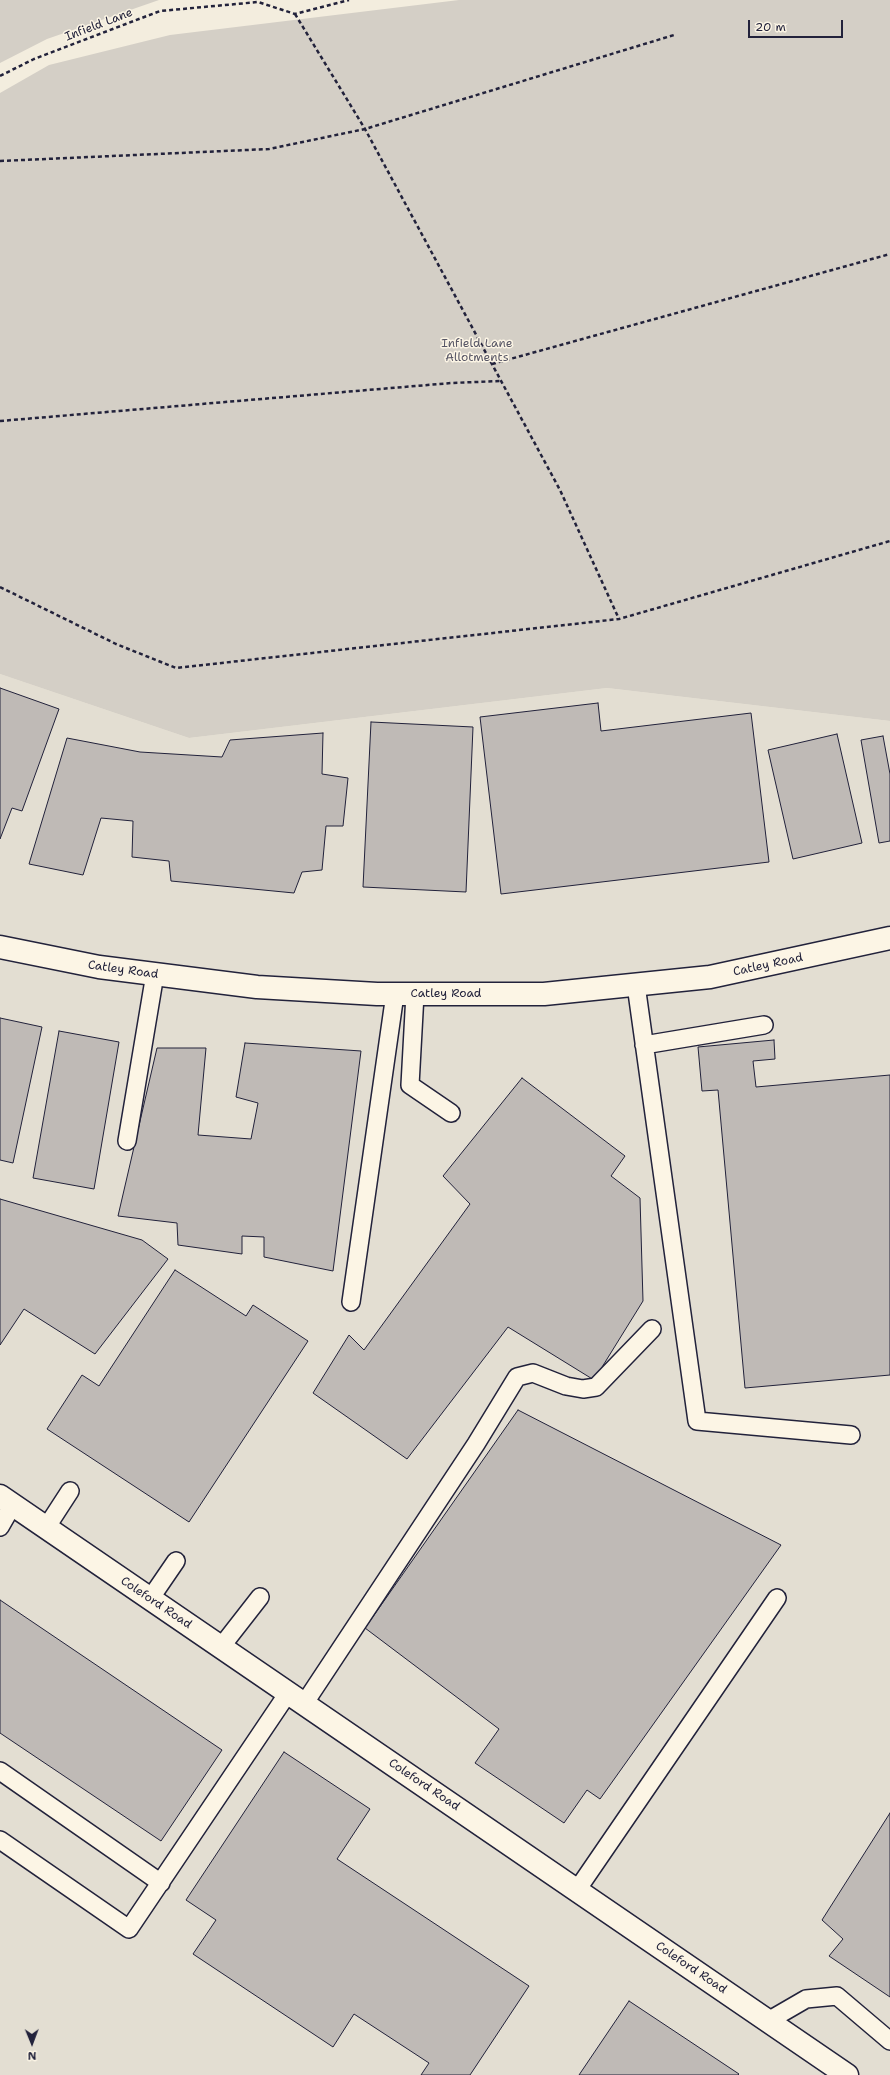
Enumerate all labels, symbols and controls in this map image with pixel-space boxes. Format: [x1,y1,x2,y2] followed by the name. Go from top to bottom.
[63,6,135,44] street label: Infield Lane
[750,12,845,38] scale bar
[755,19,786,35] text: 20 m
[441,337,513,365] park label: Infield Lane Allotments
[732,951,804,979] street label: Catley Road
[87,958,159,982] street label: Catley Road
[411,987,481,1001] street label: Catley Road
[118,1574,194,1632] street label: Coleford Road
[386,1756,462,1814] street label: Coleford Road
[653,1939,729,1997] street label: Coleford Road
[12,2023,52,2063] north arrow
[28,2048,37,2063] text: N

